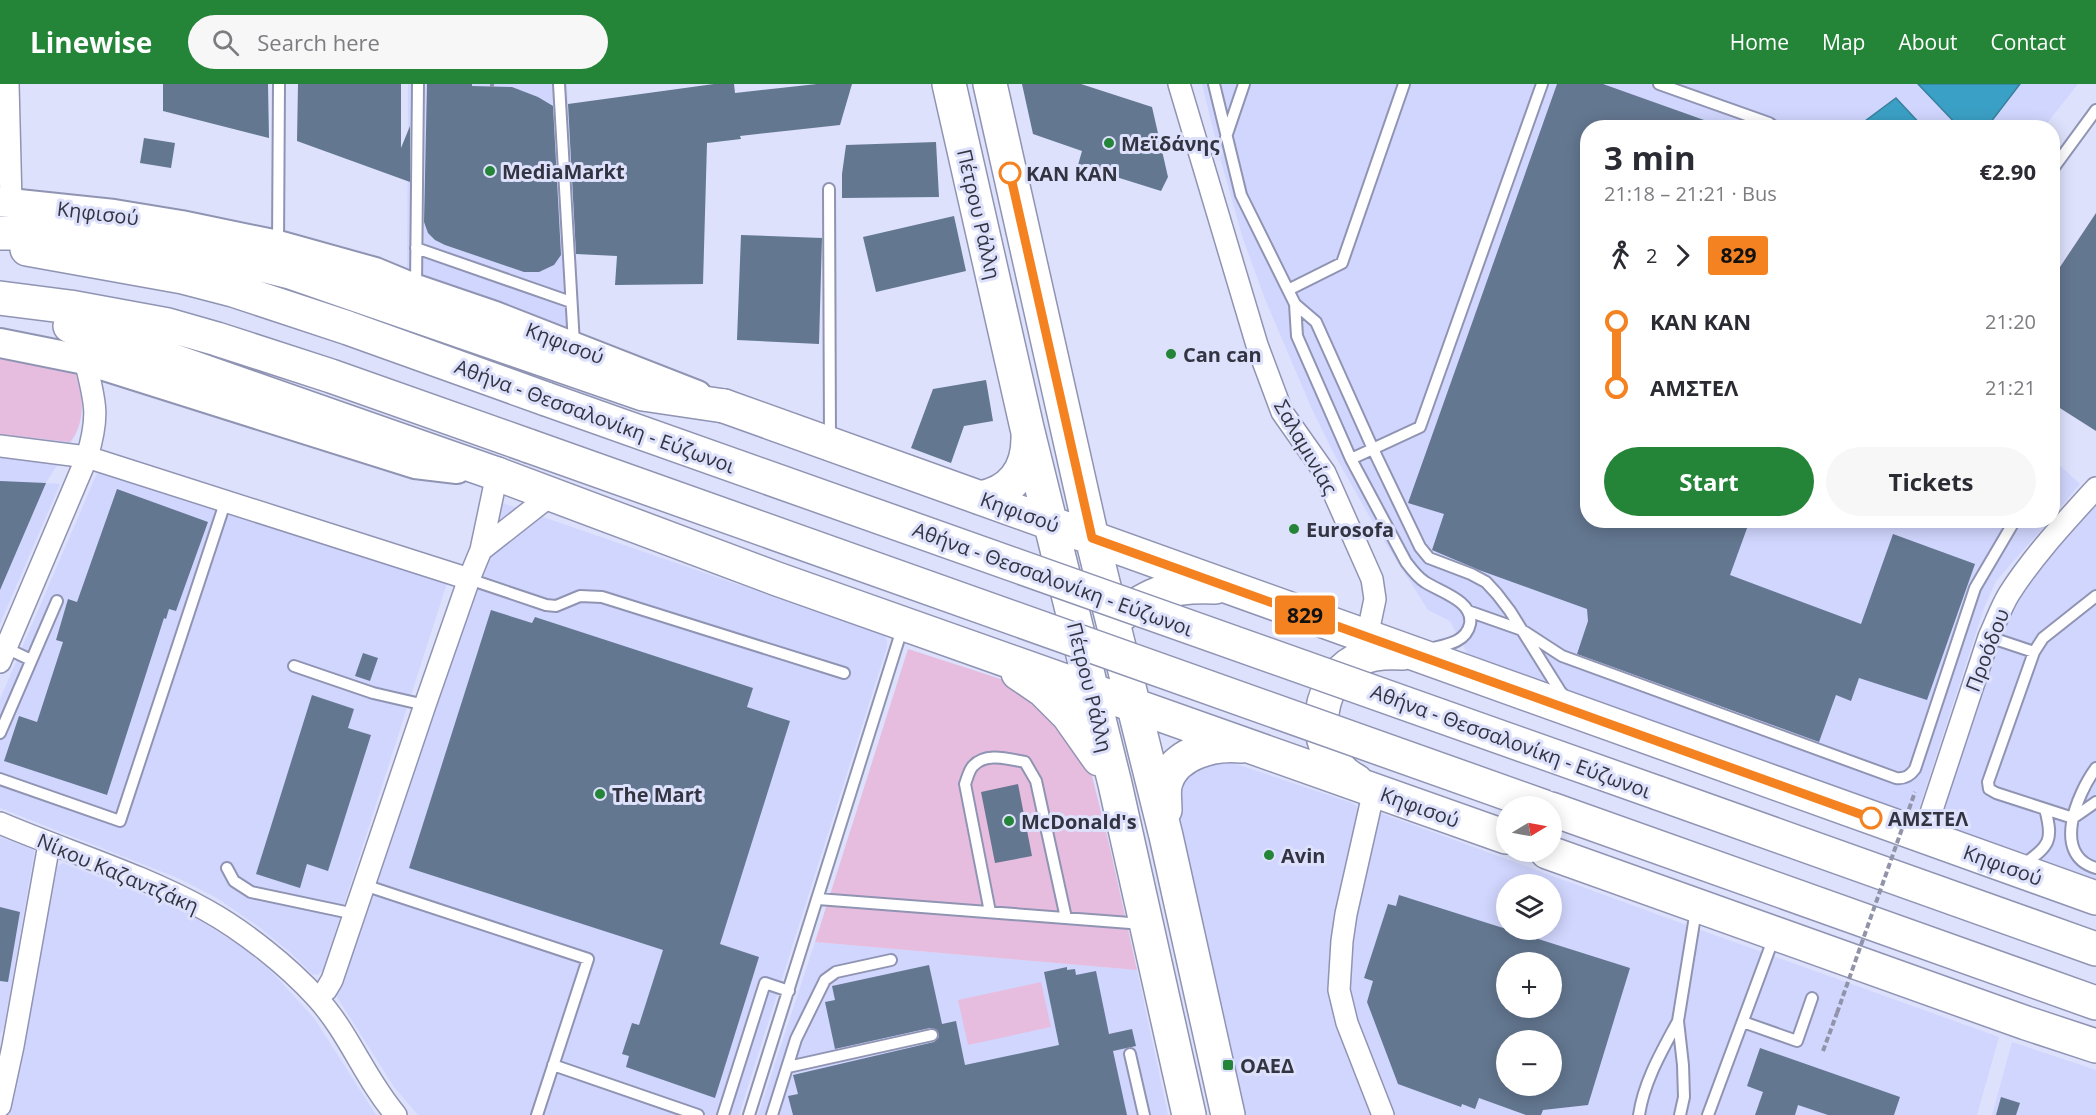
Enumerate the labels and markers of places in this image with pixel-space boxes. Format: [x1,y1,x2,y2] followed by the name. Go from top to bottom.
[1121,130,1219,157] place label: Μεϊδάνης
[1102,136,1116,150] marker: Μεϊδάνης
[502,158,625,185] place label: MediaMarkt
[1026,160,1118,187] place label: ΚΑΝ ΚΑΝ
[999,162,1021,184] marker: ΚΑΝ ΚΑΝ
[483,164,497,178] marker: MediaMarkt
[1183,341,1262,368] place label: Can can
[1164,347,1178,361] marker: Can can
[1306,516,1394,543] place label: Eurosofa
[1287,522,1301,536] marker: Eurosofa
[612,781,703,808] place label: The Mart
[593,787,607,801] marker: The Mart
[1888,805,1968,832] place label: ΑΜΣΤΕΛ
[1860,807,1882,829] marker: ΑΜΣΤΕΛ
[1021,808,1137,835] place label: McDonald's
[1002,814,1016,828] marker: McDonald's
[1281,842,1325,869] place label: Avin
[1262,848,1276,862] marker: Avin
[1240,1052,1294,1079] place label: ΟΑΕΔ
[1221,1058,1235,1072] marker: ΟΑΕΔ

